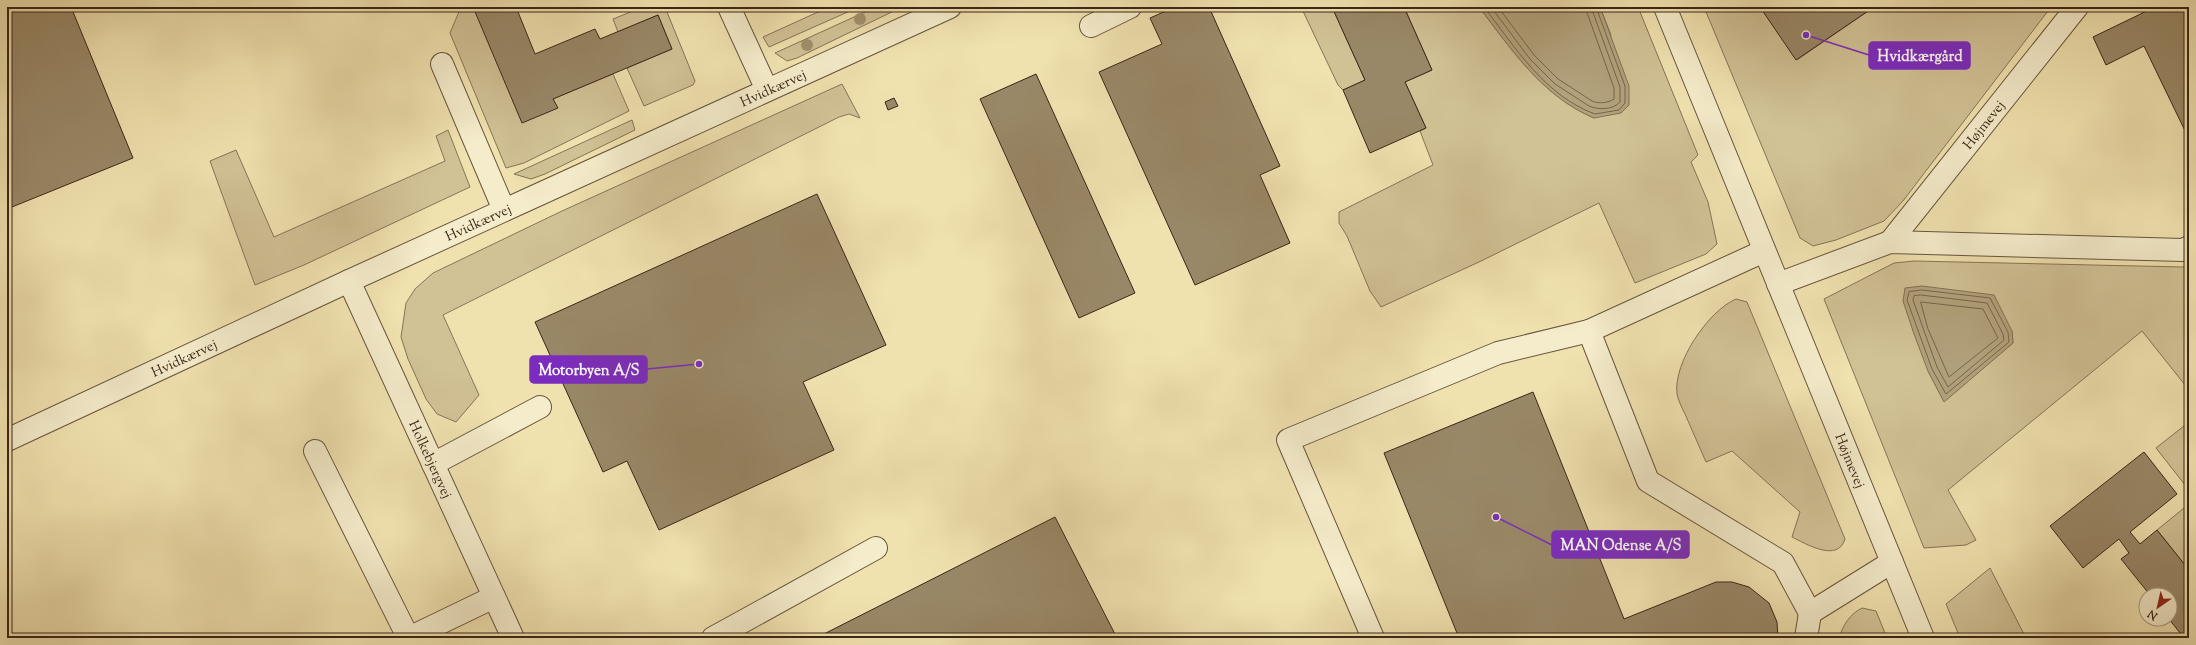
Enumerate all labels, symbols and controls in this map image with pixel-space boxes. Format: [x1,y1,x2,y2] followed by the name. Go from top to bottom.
[1869,42,1970,69] callout: Hvidkærgård
[1877,47,1963,68] text: Hvidkærgård
[737,66,810,113] street label: Hvidkærvej
[1959,97,2011,155] street label: Højmevej
[443,200,515,248] street label: Hvidkærvej
[148,336,221,384] street label: Hvidkærvej
[530,356,647,383] callout: Motorbyen A/S
[538,361,640,382] text: Motorbyen A/S
[402,418,456,502] street label: Holkebjergvej
[1828,431,1869,492] street label: Højmevej
[1552,531,1689,558] callout: MAN Odense A/S
[1561,536,1681,557] text: MAN Odense A/S
[2138,587,2178,627] north arrow
[2145,605,2162,624] text: N

